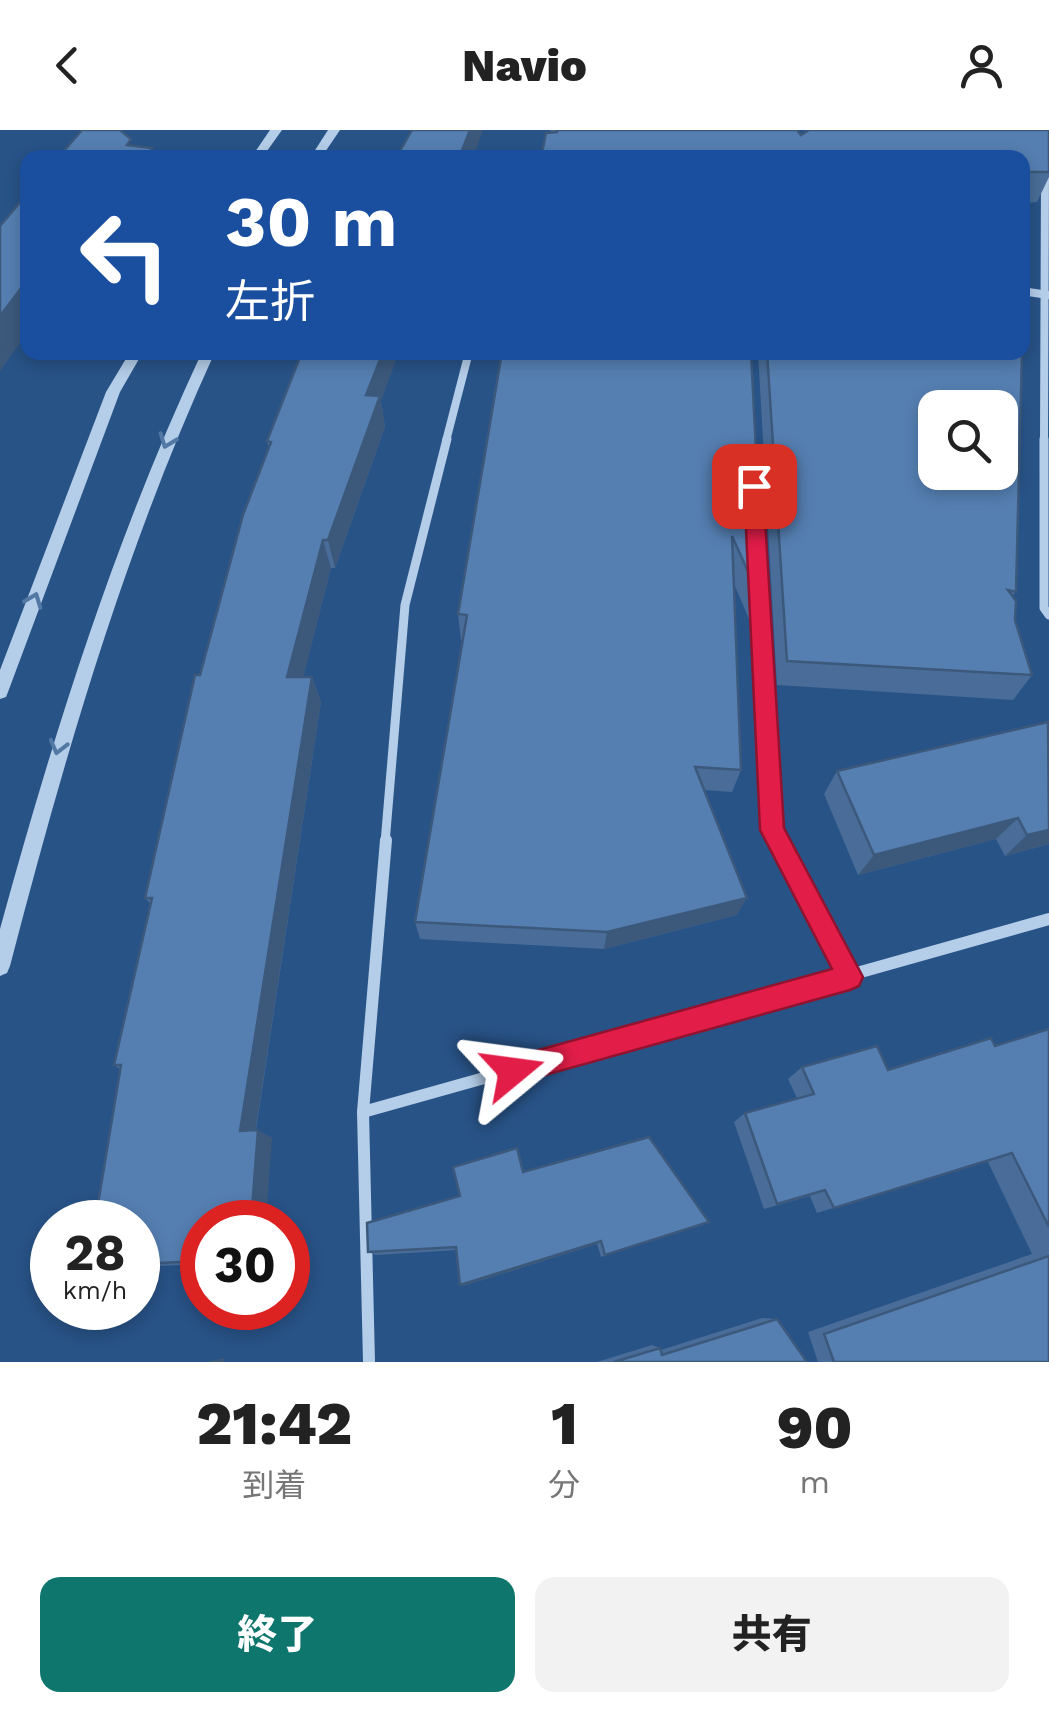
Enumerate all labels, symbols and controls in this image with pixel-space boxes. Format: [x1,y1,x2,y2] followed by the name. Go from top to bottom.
[40,38,95,93] icon: back
[954,38,1009,93] icon: person
[462,39,587,92] text: Navio
[225,181,397,263] text: 30 m
[60,190,190,320] icon: left
[225,275,315,328] text: 左折
[918,390,1018,490] map controls
[918,390,1018,490] button: search
[159,431,179,448] one-way arrow
[712,444,797,529] pin
[727,459,782,514] icon: arrive
[23,593,43,610] one-way arrow
[49,738,70,755] one-way arrow
[461,1019,565,1123] position arrow
[180,1200,310,1330] speed limit sign: 30
[64,1223,126,1282] text: 28
[63,1276,127,1305] text: km/h
[196,1388,352,1459] text: 21:42
[551,1388,578,1459] text: 1
[777,1392,853,1463] text: 90
[799,1463,830,1501] text: m
[242,1466,306,1504] text: 到着
[548,1466,580,1504] text: 分
[40,1577,515,1692] button: 終了
[535,1577,1009,1692] button: 共有

